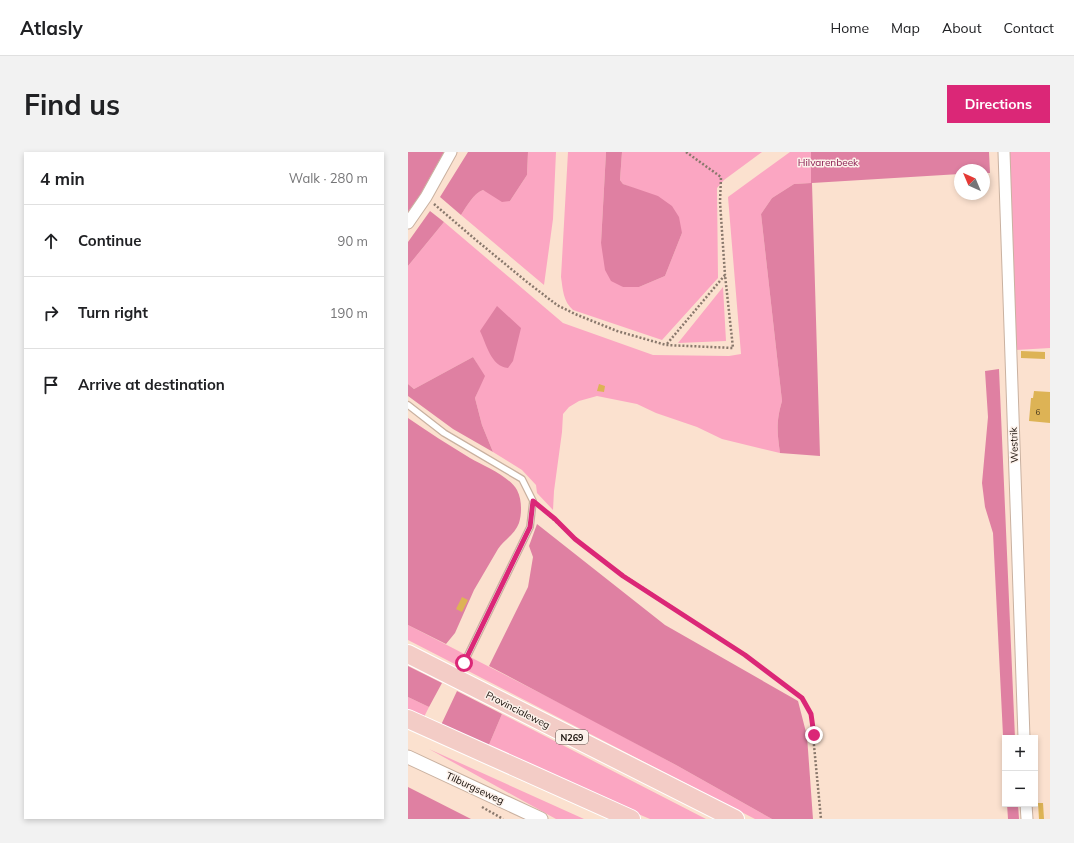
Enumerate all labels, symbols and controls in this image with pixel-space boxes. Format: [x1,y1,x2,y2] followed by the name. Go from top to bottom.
[20,16,83,40] text: Atlasly
[830,19,869,37] text: Home
[891,19,920,37] text: Map
[942,19,982,37] text: About
[1004,19,1054,37] text: Contact
[947,85,1050,123] button: Directions
[24,87,120,122] text: Find us
[798,156,859,169] park label: Hilvarenbeek
[954,164,990,200] north arrow
[40,168,85,189] text: 4 min
[289,170,368,186] text: Walk · 280 m
[40,230,62,252] icon: ahead
[78,231,141,250] text: Continue
[338,233,368,249] text: 90 m
[40,302,62,324] icon: right
[78,303,148,322] text: Turn right
[330,305,368,321] text: 190 m
[40,374,62,396] icon: arrive
[78,375,225,394] text: Arrive at destination
[1036,407,1041,417] house number: 6
[1007,426,1021,463] street label: Westrik
[455,654,473,672] route start
[484,688,552,732] street label: Provincialeweg
[805,726,823,744] route end
[556,730,588,744] road number: N269
[1002,735,1038,807] map controls
[1002,735,1038,771] button: +
[444,769,506,807] street label: Tilburgseweg
[1002,771,1038,807] button: −

